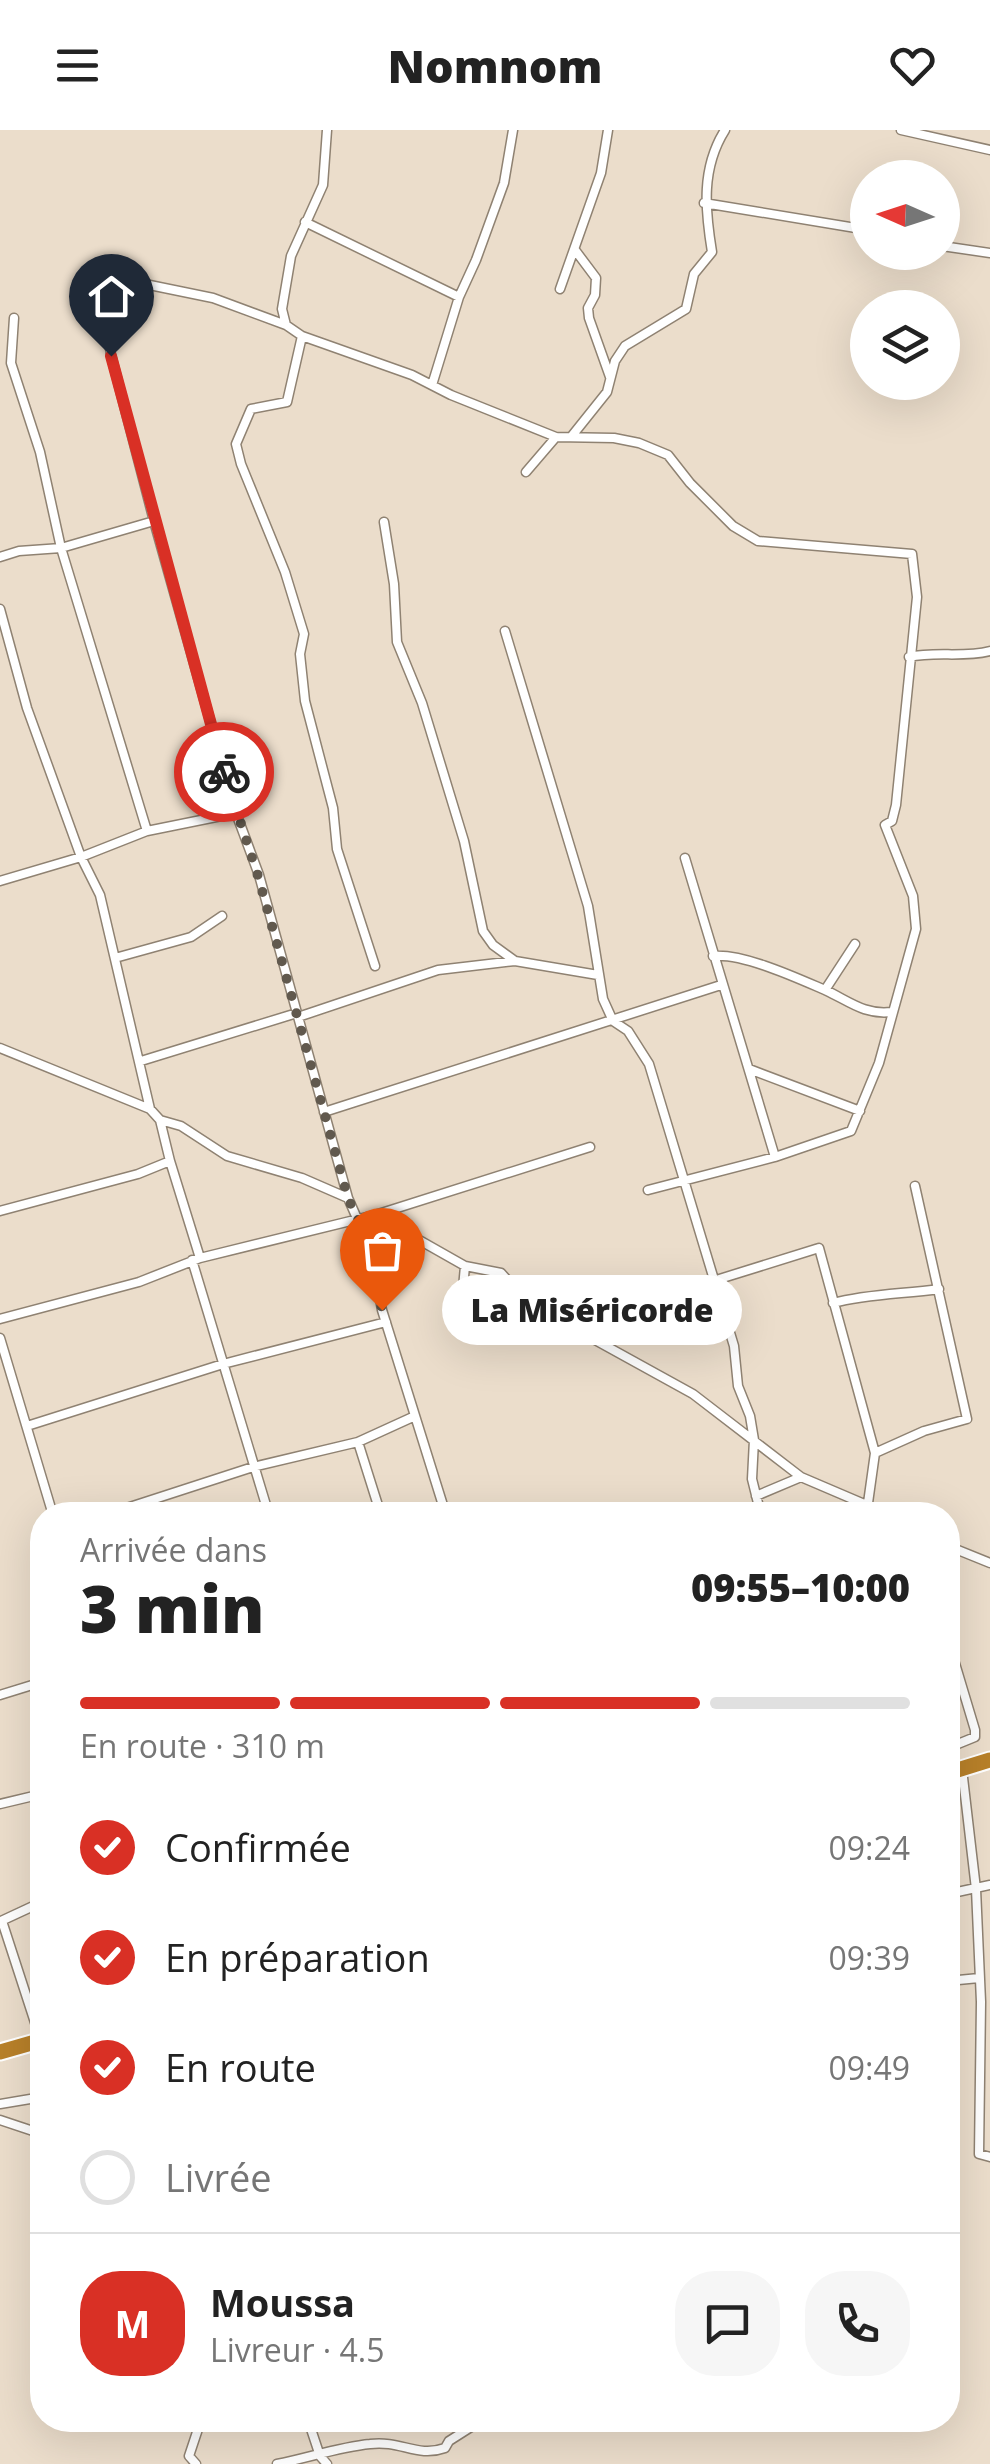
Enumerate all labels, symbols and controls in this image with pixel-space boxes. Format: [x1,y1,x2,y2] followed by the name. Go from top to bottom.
[387,35,603,96] text: Nomnom
[50,38,105,93] icon: menu
[885,38,940,93] icon: heart
[850,160,960,270] north arrow
[850,160,960,400] map controls
[69,254,154,357] pin
[84,269,139,324] icon: home
[850,290,960,400] button: layers
[174,722,274,822] courier
[197,745,252,800] icon: bike
[340,1208,425,1311] pin
[355,1223,410,1278] icon: bag
[442,1275,742,1345] callout: La Miséricorde
[471,1288,713,1331] text: La Miséricorde
[80,1528,267,1571] text: Arrivée dans
[691,1561,910,1613] text: 09:55–10:00
[80,1564,265,1652] text: 3 min
[80,1724,325,1767] text: En route · 310 m
[80,1820,135,1875] icon: check
[165,1821,351,1873] text: Confirmée
[828,1826,910,1869] text: 09:24
[80,1930,135,1985] icon: check
[165,1931,430,1983] text: En préparation
[828,1936,910,1979] text: 09:39
[80,2040,135,2095] icon: check
[165,2041,316,2093] text: En route
[828,2046,910,2089] text: 09:49
[165,2151,272,2203] text: Livrée
[675,2271,780,2376] button: chat
[805,2271,910,2376] button: phone
[210,2276,355,2328] text: Moussa
[115,2297,150,2349] text: M
[210,2328,385,2371] text: Livreur · 4.5

